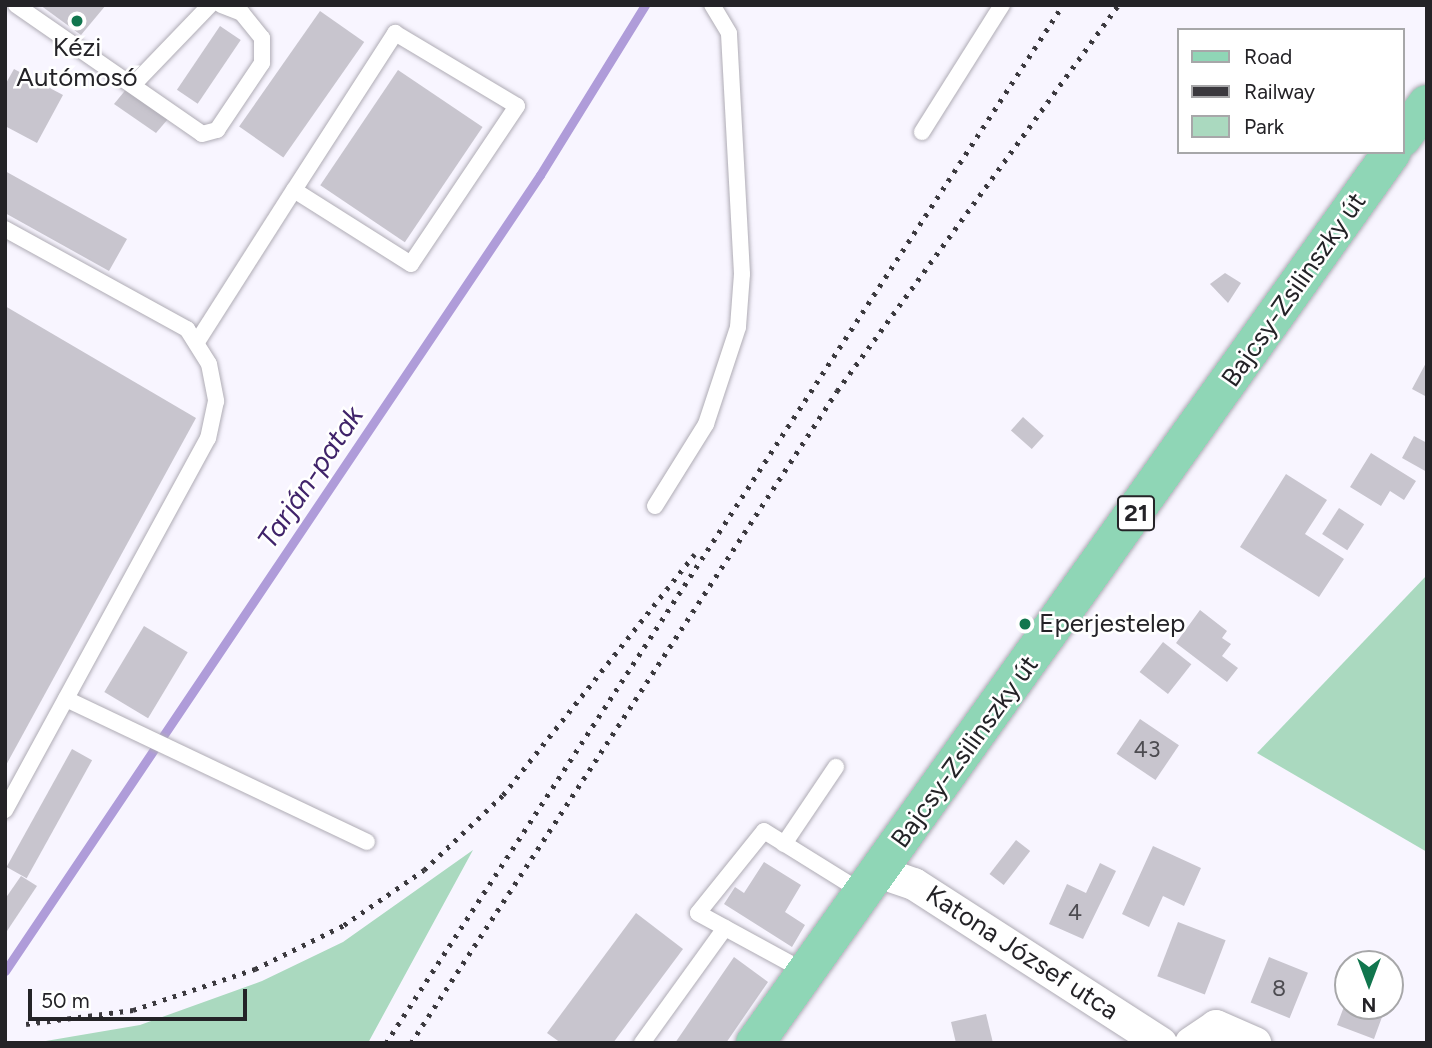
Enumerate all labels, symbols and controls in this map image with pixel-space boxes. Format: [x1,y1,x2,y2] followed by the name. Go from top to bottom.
[69,13,85,29] marker: Kézi Autómosó
[1176,28,1404,154] legend
[16,32,138,94] place label: Kézi Autómosó
[1244,44,1292,69] text: Road
[1244,79,1315,104] text: Railway
[1244,114,1284,139] text: Park
[1215,187,1373,393] street label: Bajcsy-Zsilinszky út
[250,399,370,555] water label: Tarján-patak
[1117,492,1155,534] road number: 21
[1039,608,1185,640] place label: Eperjestelep
[1017,616,1033,632] marker: Eperjestelep
[885,650,1045,854] street label: Bajcsy-Zsilinszky út
[1134,735,1160,763] house number: 43
[920,879,1124,1027] street label: Katona József utca
[1068,898,1082,926] house number: 4
[1334,950,1404,1020] north arrow
[32,974,250,1018] scale bar
[1272,974,1286,1002] house number: 8
[41,988,90,1013] text: 50 m
[1362,993,1376,1016] text: N

